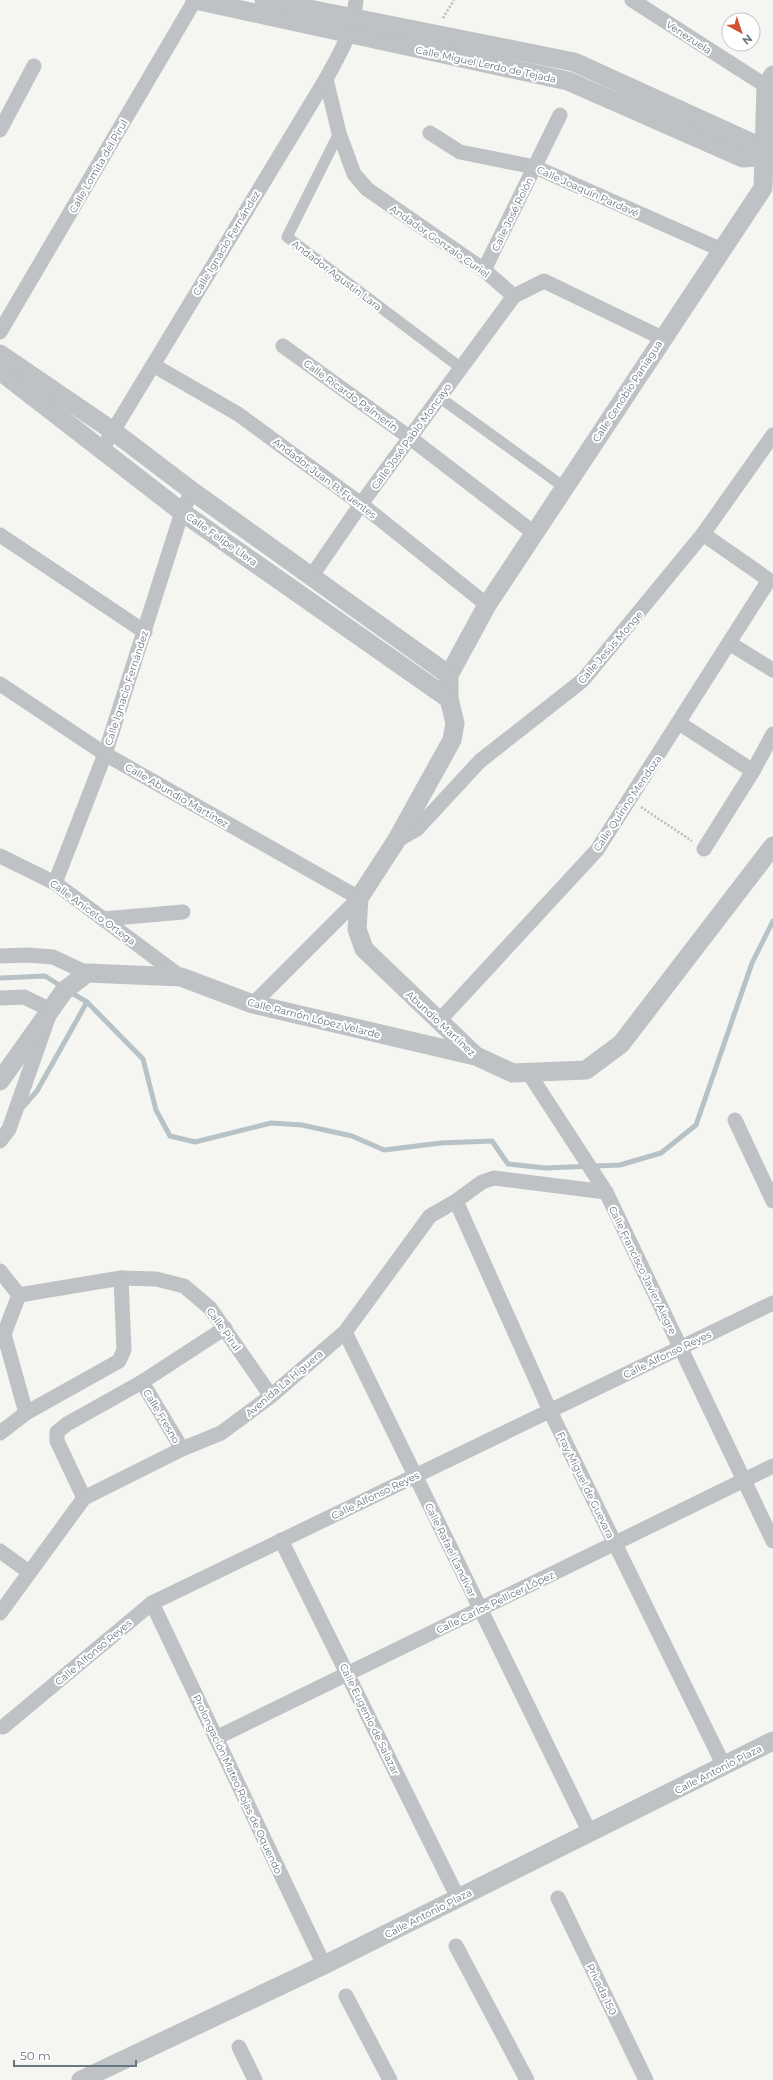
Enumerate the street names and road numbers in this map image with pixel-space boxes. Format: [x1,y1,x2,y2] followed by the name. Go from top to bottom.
[664,18,714,57] street label: Venezuela
[414,43,557,86] street label: Calle Miguel Lerdo de Tejada
[66,117,131,215] street label: Calle Lomita del Pirul
[535,163,641,220] street label: Calle Joaquín Pardavé
[489,175,536,253] street label: Calle José Rolón
[190,188,263,298] street label: Calle Ignacio Fernández
[387,202,492,281] street label: Andador Gonzalo Curiel
[289,237,384,313] street label: Andador Agustín Lara
[590,338,665,445] street label: Calle Cenobio Paniagua
[301,357,400,434] street label: Calle Ricardo Palmerín
[368,380,454,492] street label: Calle José Pablo Moncayo
[270,435,379,522] street label: Andador Juan B. Fuentes
[184,510,260,569] street label: Calle Felipe Llera
[575,608,646,687] street label: Calle Jesús Monge
[102,629,151,747] street label: Calle Ignacio Fernández
[590,753,664,854] street label: Calle Quirino Mendoza
[123,761,231,830] street label: Calle Abundio Martínez
[47,877,138,948] street label: Calle Aniceto Ortega
[403,988,478,1059] street label: Abundio Martínez
[246,996,382,1041] street label: Calle Ramón López Velarde
[606,1204,679,1337] street label: Calle Francisco Javier Alegre
[204,1305,244,1353] street label: Calle Pirul
[621,1327,713,1381] street label: Calle Alfonso Reyes
[243,1347,326,1420] street label: Avenida La Higuera
[140,1387,183,1446] street label: Calle Fresno
[554,1430,617,1541] street label: Fray Miguel de Guevara
[329,1468,421,1522] street label: Calle Alfonso Reyes
[422,1501,479,1600] street label: Calle Rafael Landívar
[434,1568,556,1637] street label: Calle Carlos Pellicer López
[52,1616,134,1688] street label: Calle Alfonso Reyes
[337,1661,402,1777] street label: Calle Eugenio de Salazar
[190,1692,285,1876] street label: Prolongación Mateo Rojas de Oquendo
[672,1742,764,1797] street label: Calle Antonio Plaza
[382,1886,474,1941] street label: Calle Antonio Plaza
[583,1961,620,2018] street label: Privada 150

